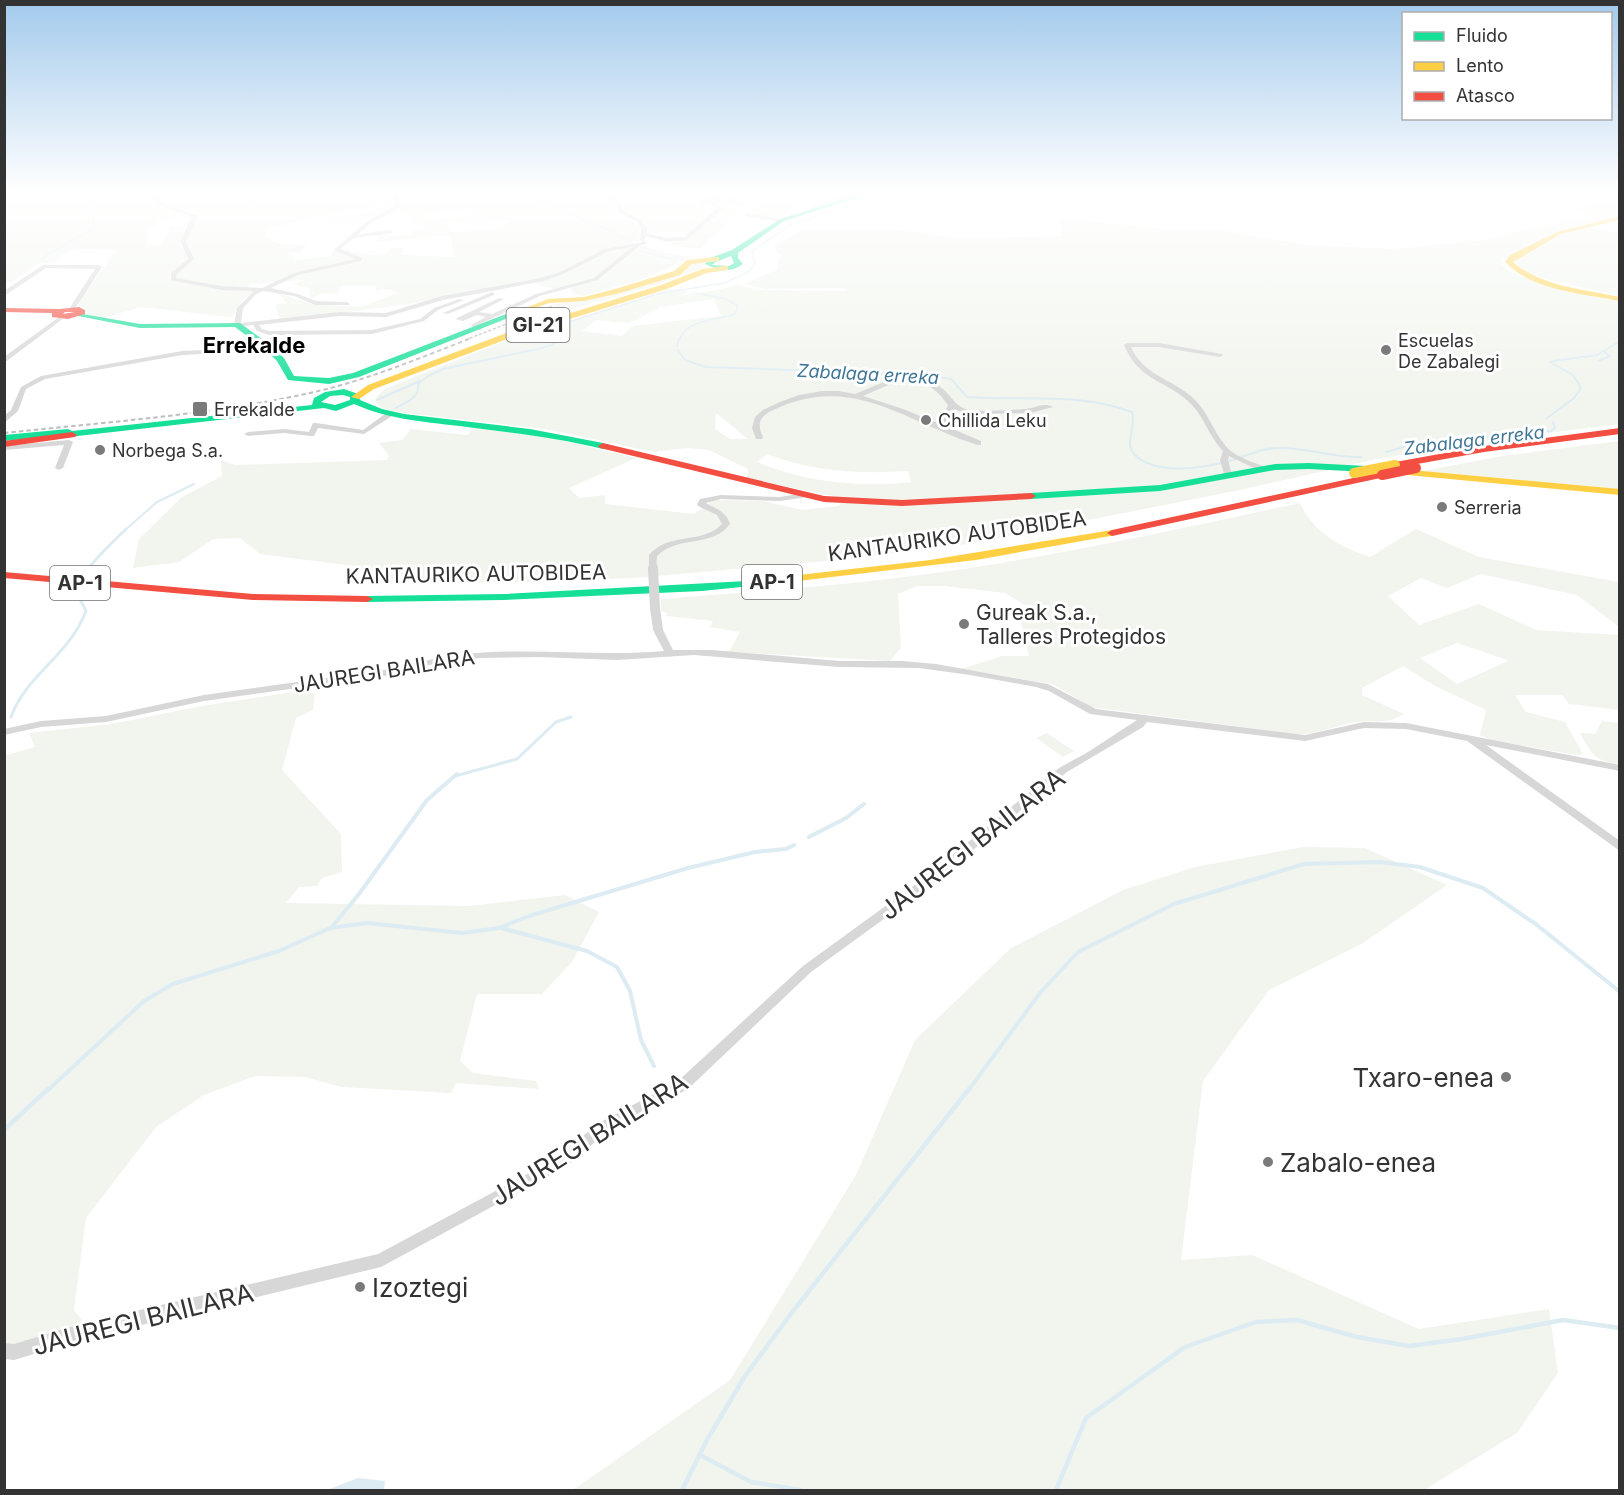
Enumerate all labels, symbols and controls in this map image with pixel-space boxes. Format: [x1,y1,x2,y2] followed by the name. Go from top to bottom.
[1402,12,1612,120] legend
[1456,25,1508,46] text: Fluido
[1456,55,1504,76] text: Lento
[1456,85,1515,106] text: Atasco
[506,308,570,342] road number: GI-21
[1398,330,1500,372] place label: Escuelas De Zabalegi
[203,332,305,358] district label: Errekalde
[1379,343,1393,357] marker: Escuelas De Zabalegi
[797,360,939,388] water label: Zabalaga erreka
[214,399,295,420] place label: Errekalde
[191,400,209,418] marker: Errekalde
[938,410,1047,431] place label: Chillida Leku
[919,413,933,427] marker: Chillida Leku
[1402,421,1546,459] water label: Zabalaga erreka
[112,440,223,461] place label: Norbega S.a.
[93,443,107,457] marker: Norbega S.a.
[1454,497,1522,518] place label: Serreria
[1435,500,1449,514] marker: Serreria
[826,505,1088,567] street label: KANTAURIKO AUTOBIDEA
[345,559,607,589] street label: KANTAURIKO AUTOBIDEA
[742,565,802,599] road number: AP-1
[50,566,110,600] road number: AP-1
[976,600,1166,649] place label: Gureak S.a., Talleres Protegidos
[957,617,971,631] marker: Gureak S.a., Talleres Protegidos
[292,644,476,698] street label: JAUREGI BAILARA
[873,762,1071,926] street label: JAUREGI BAILARA
[1353,1062,1494,1093] place label: Txaro-enea
[485,1066,693,1212] street label: JAUREGI BAILARA
[1499,1070,1513,1084] marker: Txaro-enea
[1280,1147,1436,1178] place label: Zabalo-enea
[1261,1155,1275,1169] marker: Zabalo-enea
[372,1272,468,1303] place label: Izoztegi
[29,1277,257,1361] street label: JAUREGI BAILARA
[353,1280,367,1294] marker: Izoztegi

